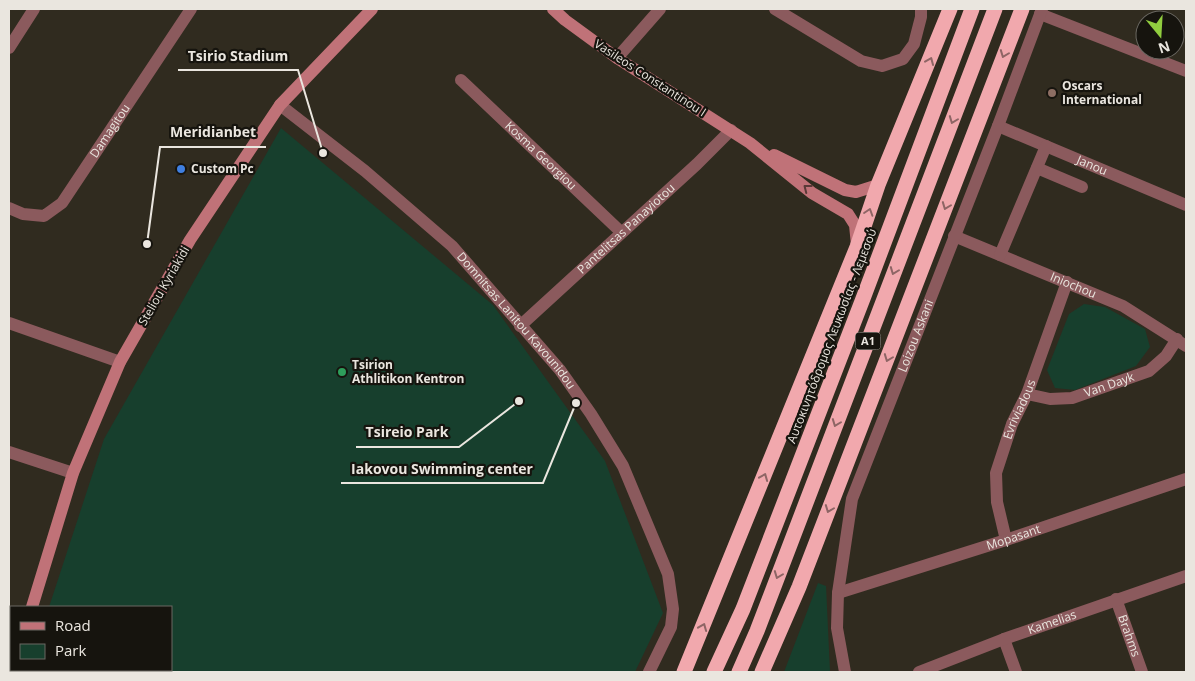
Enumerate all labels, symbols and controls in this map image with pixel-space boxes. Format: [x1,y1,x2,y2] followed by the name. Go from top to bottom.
[1135,10,1185,60] north arrow
[591,35,710,120] street label: Vasileos Constantinou I
[1156,37,1173,59] text: N
[178,41,298,70] callout: Tsirio Stadium
[188,46,288,65] text: Tsirio Stadium
[1000,49,1010,58] one-way arrow
[923,57,934,66] one-way arrow
[1062,77,1142,108] place label: Oscars International
[1046,87,1058,99] marker: Oscars International
[85,100,134,161] street label: Damagitou
[949,115,959,123] one-way arrow
[502,117,581,194] street label: Kosma Georgiou
[160,118,266,147] callout: Meridianbet
[170,122,256,141] text: Meridianbet
[1073,151,1110,179] street label: Janou
[191,160,254,177] place label: Custom Pc
[175,163,187,175] marker: Custom Pc
[573,179,678,278] street label: Pantelitsas Panayiotou
[804,186,813,194] one-way arrow
[942,201,952,210] one-way arrow
[863,208,873,216] one-way arrow
[783,226,880,446] street label: Αυτοκινητόδρομος Λευκωσίας - Λεμεσού
[134,243,193,329] street label: Steliou Kyriakidi
[453,248,580,392] street label: Domnitsas Lanitou Kavounidou
[890,266,900,275] one-way arrow
[1048,268,1099,302] street label: Iniochou
[894,297,937,374] street label: Loizou Askani
[856,332,880,350] road number: A1
[883,353,893,361] one-way arrow
[352,356,464,387] place label: Tsirion Athlitikon Kentron
[336,366,348,378] marker: Tsirion Athlitikon Kentron
[1082,368,1137,401] street label: Van Dayk
[999,377,1040,441] street label: Evriviadous
[356,418,459,447] callout: Tsireio Park
[832,418,842,427] one-way arrow
[366,422,449,441] text: Tsireio Park
[341,454,543,483] callout: Iakovou Swimming center
[351,459,534,478] text: Iakovou Swimming center
[758,473,768,481] one-way arrow
[825,504,835,513] one-way arrow
[984,520,1043,554] street label: Mopasant
[774,570,784,579] one-way arrow
[10,606,172,671] legend
[1025,606,1079,638] street label: Kamelias
[1114,612,1145,659] street label: Brahms
[55,615,91,635] text: Road
[696,623,707,632] one-way arrow
[55,640,86,660] text: Park

